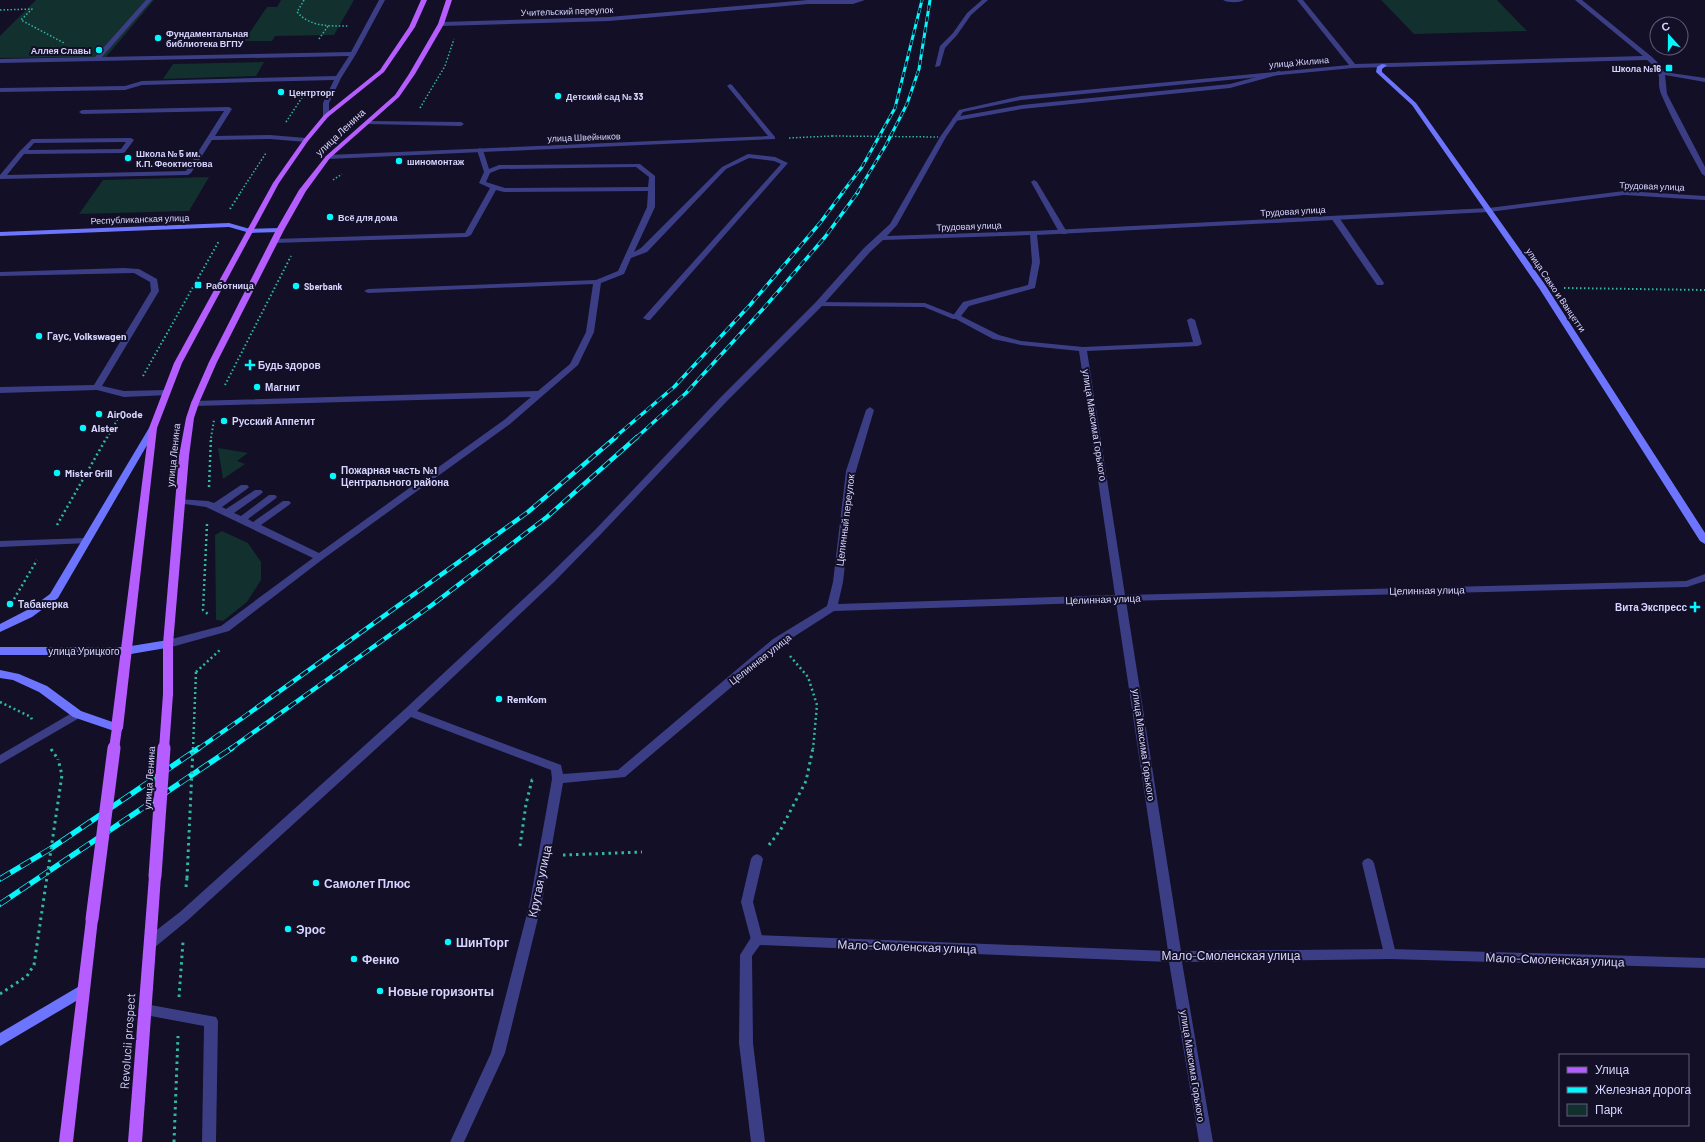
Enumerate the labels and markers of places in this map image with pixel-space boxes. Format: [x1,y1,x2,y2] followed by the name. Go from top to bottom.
[166,28,248,49] place label: Фундаментальная библиотека ВГПУ
[153,33,163,43] marker: Фундаментальная библиотека ВГПУ
[31,45,91,56] place label: Аллея Славы
[94,45,104,55] marker: Аллея Славы
[1612,63,1661,74] place label: Школа №16
[1664,63,1674,73] marker: Школа №16
[276,87,286,97] marker: Центрторг
[289,87,335,98] place label: Центрторг
[553,91,563,101] marker: Детский сад № 33
[566,91,643,102] place label: Детский сад № 33
[136,148,213,169] place label: Школа № 5 им. К.П. Феоктистова
[123,153,133,163] marker: Школа № 5 им. К.П. Феоктистова
[394,156,404,166] marker: шиномонтаж
[407,156,465,167] place label: шиномонтаж
[325,212,335,222] marker: Всё для дома
[338,212,398,223] place label: Всё для дома
[193,280,203,290] marker: Работница
[206,280,255,291] place label: Работница
[291,281,301,291] marker: Sberbank
[304,281,343,292] place label: Sberbank
[47,330,126,342] place label: Гаус, Volkswagen
[34,331,44,341] marker: Гаус, Volkswagen
[258,359,321,371] place label: Будь здоров
[245,360,255,370] marker: Будь здоров
[265,381,300,393] place label: Магнит
[252,382,262,392] marker: Магнит
[107,408,143,420] place label: AirQode
[94,409,104,419] marker: AirQode
[232,415,315,427] place label: Русский Аппетит
[219,416,229,426] marker: Русский Аппетит
[91,422,118,434] place label: Alster
[78,423,88,433] marker: Alster
[341,464,449,488] place label: Пожарная часть №1 Центрального района
[65,467,112,479] place label: Mister Grill
[52,468,62,478] marker: Mister Grill
[328,471,338,481] marker: Пожарная часть №1 Центрального района
[18,598,69,610] place label: Табакерка
[5,599,15,609] marker: Табакерка
[1615,601,1687,613] place label: Вита Экспресс
[1690,602,1700,612] marker: Вита Экспресс
[507,693,547,705] place label: RemKom
[494,694,504,704] marker: RemKom
[324,876,411,890] place label: Самолет Плюс
[311,878,321,888] marker: Самолет Плюс
[296,922,326,937] place label: Эрос
[283,924,293,934] marker: Эрос
[456,935,509,950] place label: ШинТорг
[443,937,453,947] marker: ШинТорг
[362,952,399,966] place label: Фенко
[349,954,359,964] marker: Фенко
[388,984,494,999] place label: Новые горизонты
[375,986,385,996] marker: Новые горизонты

